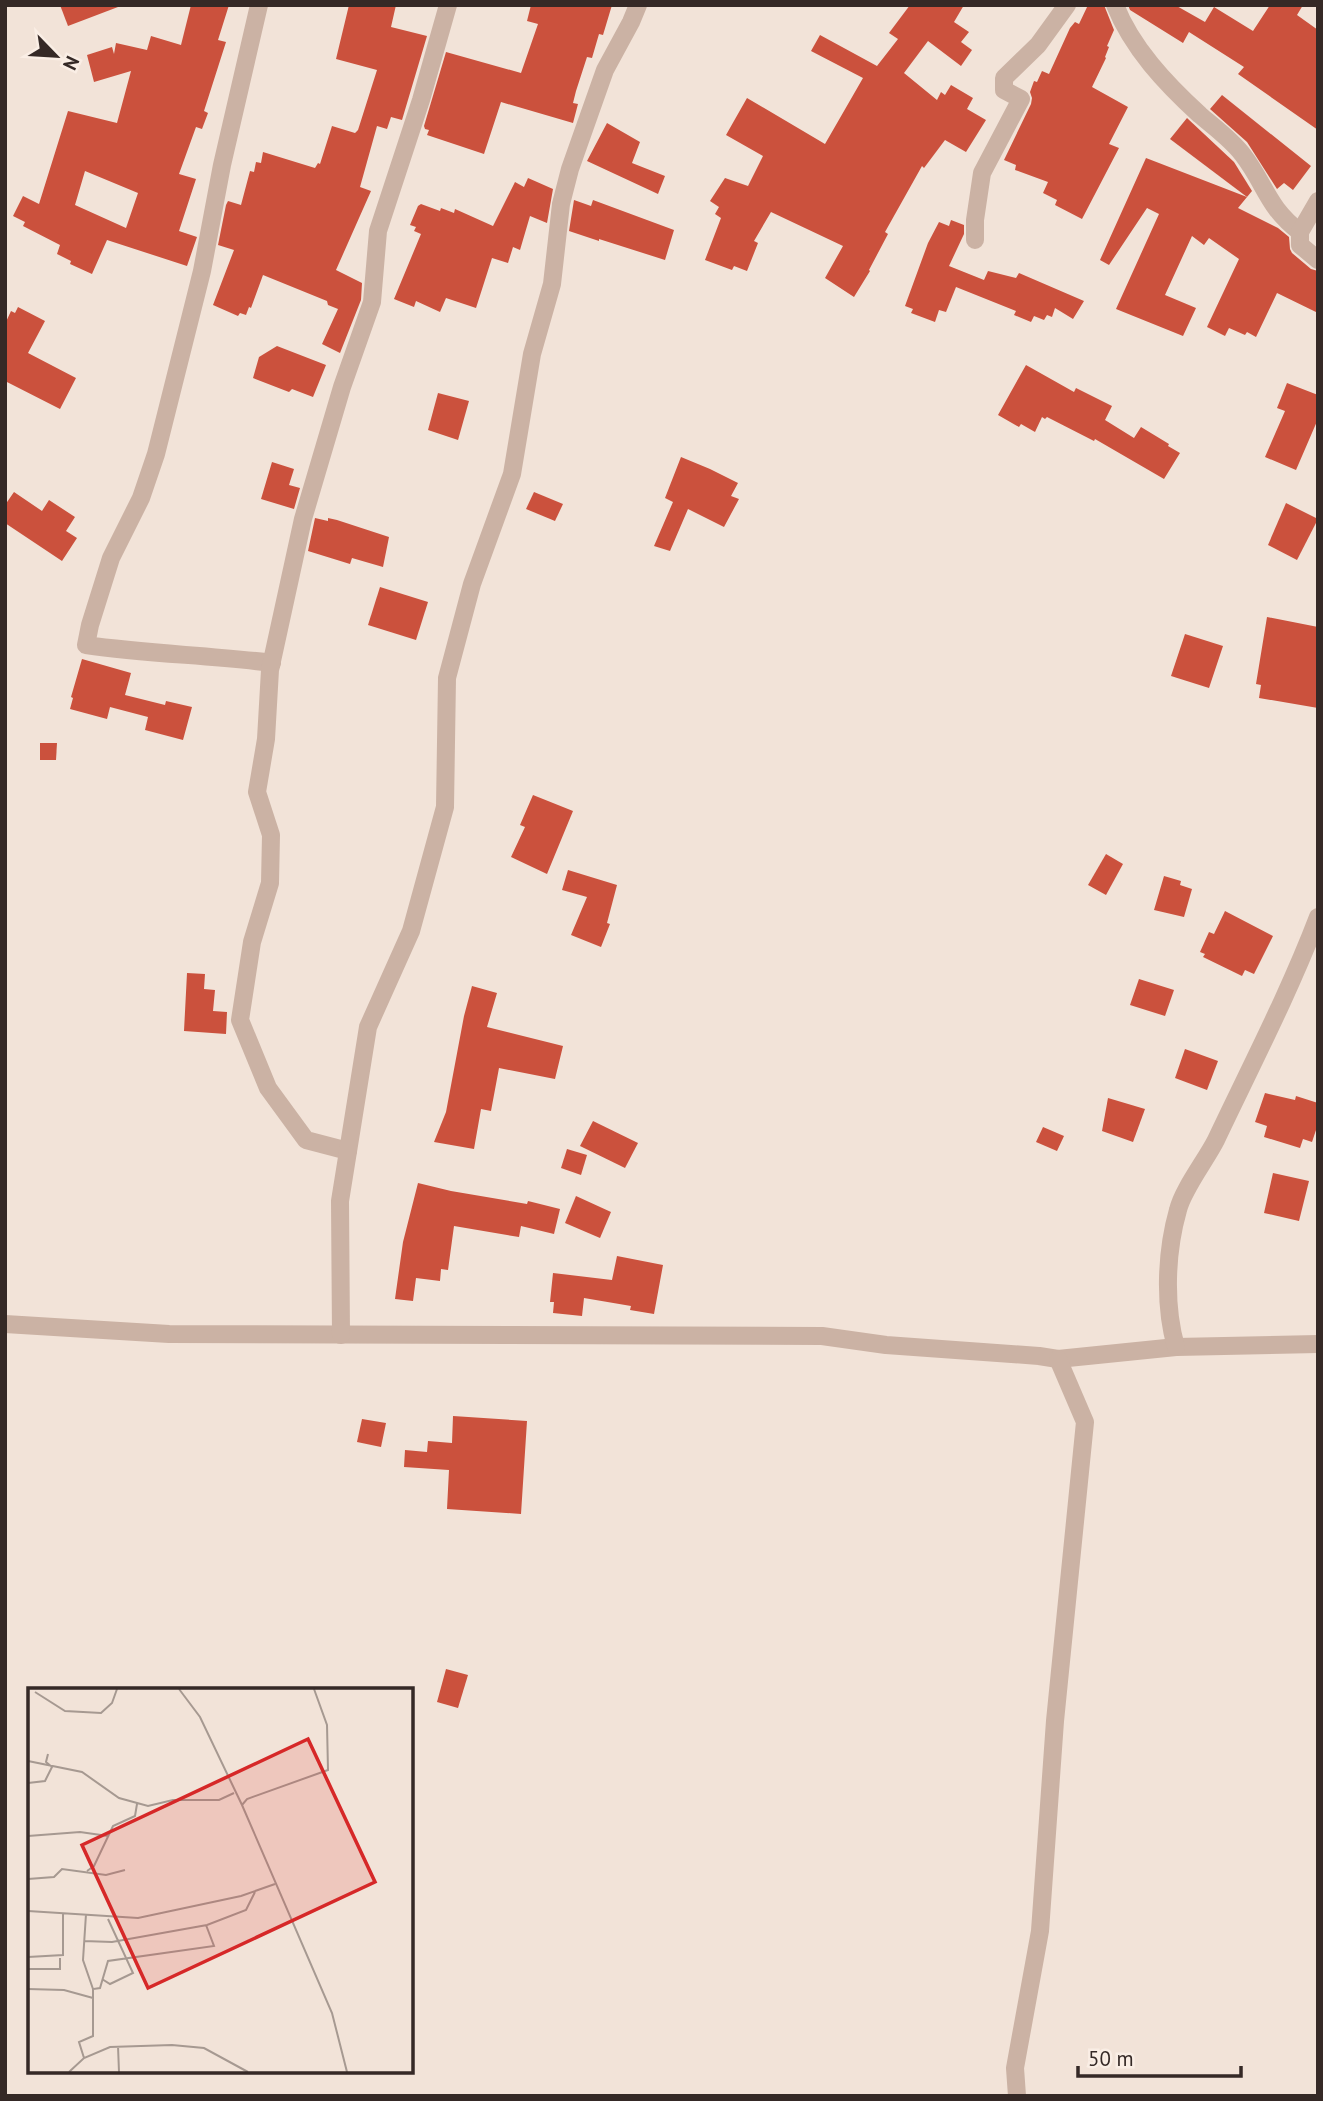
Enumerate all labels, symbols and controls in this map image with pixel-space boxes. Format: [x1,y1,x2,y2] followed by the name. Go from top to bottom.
[21,21,91,91] north arrow
[58,52,85,74] text: N
[28,1688,413,2073] inset map
[1078,2035,1241,2078] scale bar
[1088,2045,1134,2072] text: 50 m

